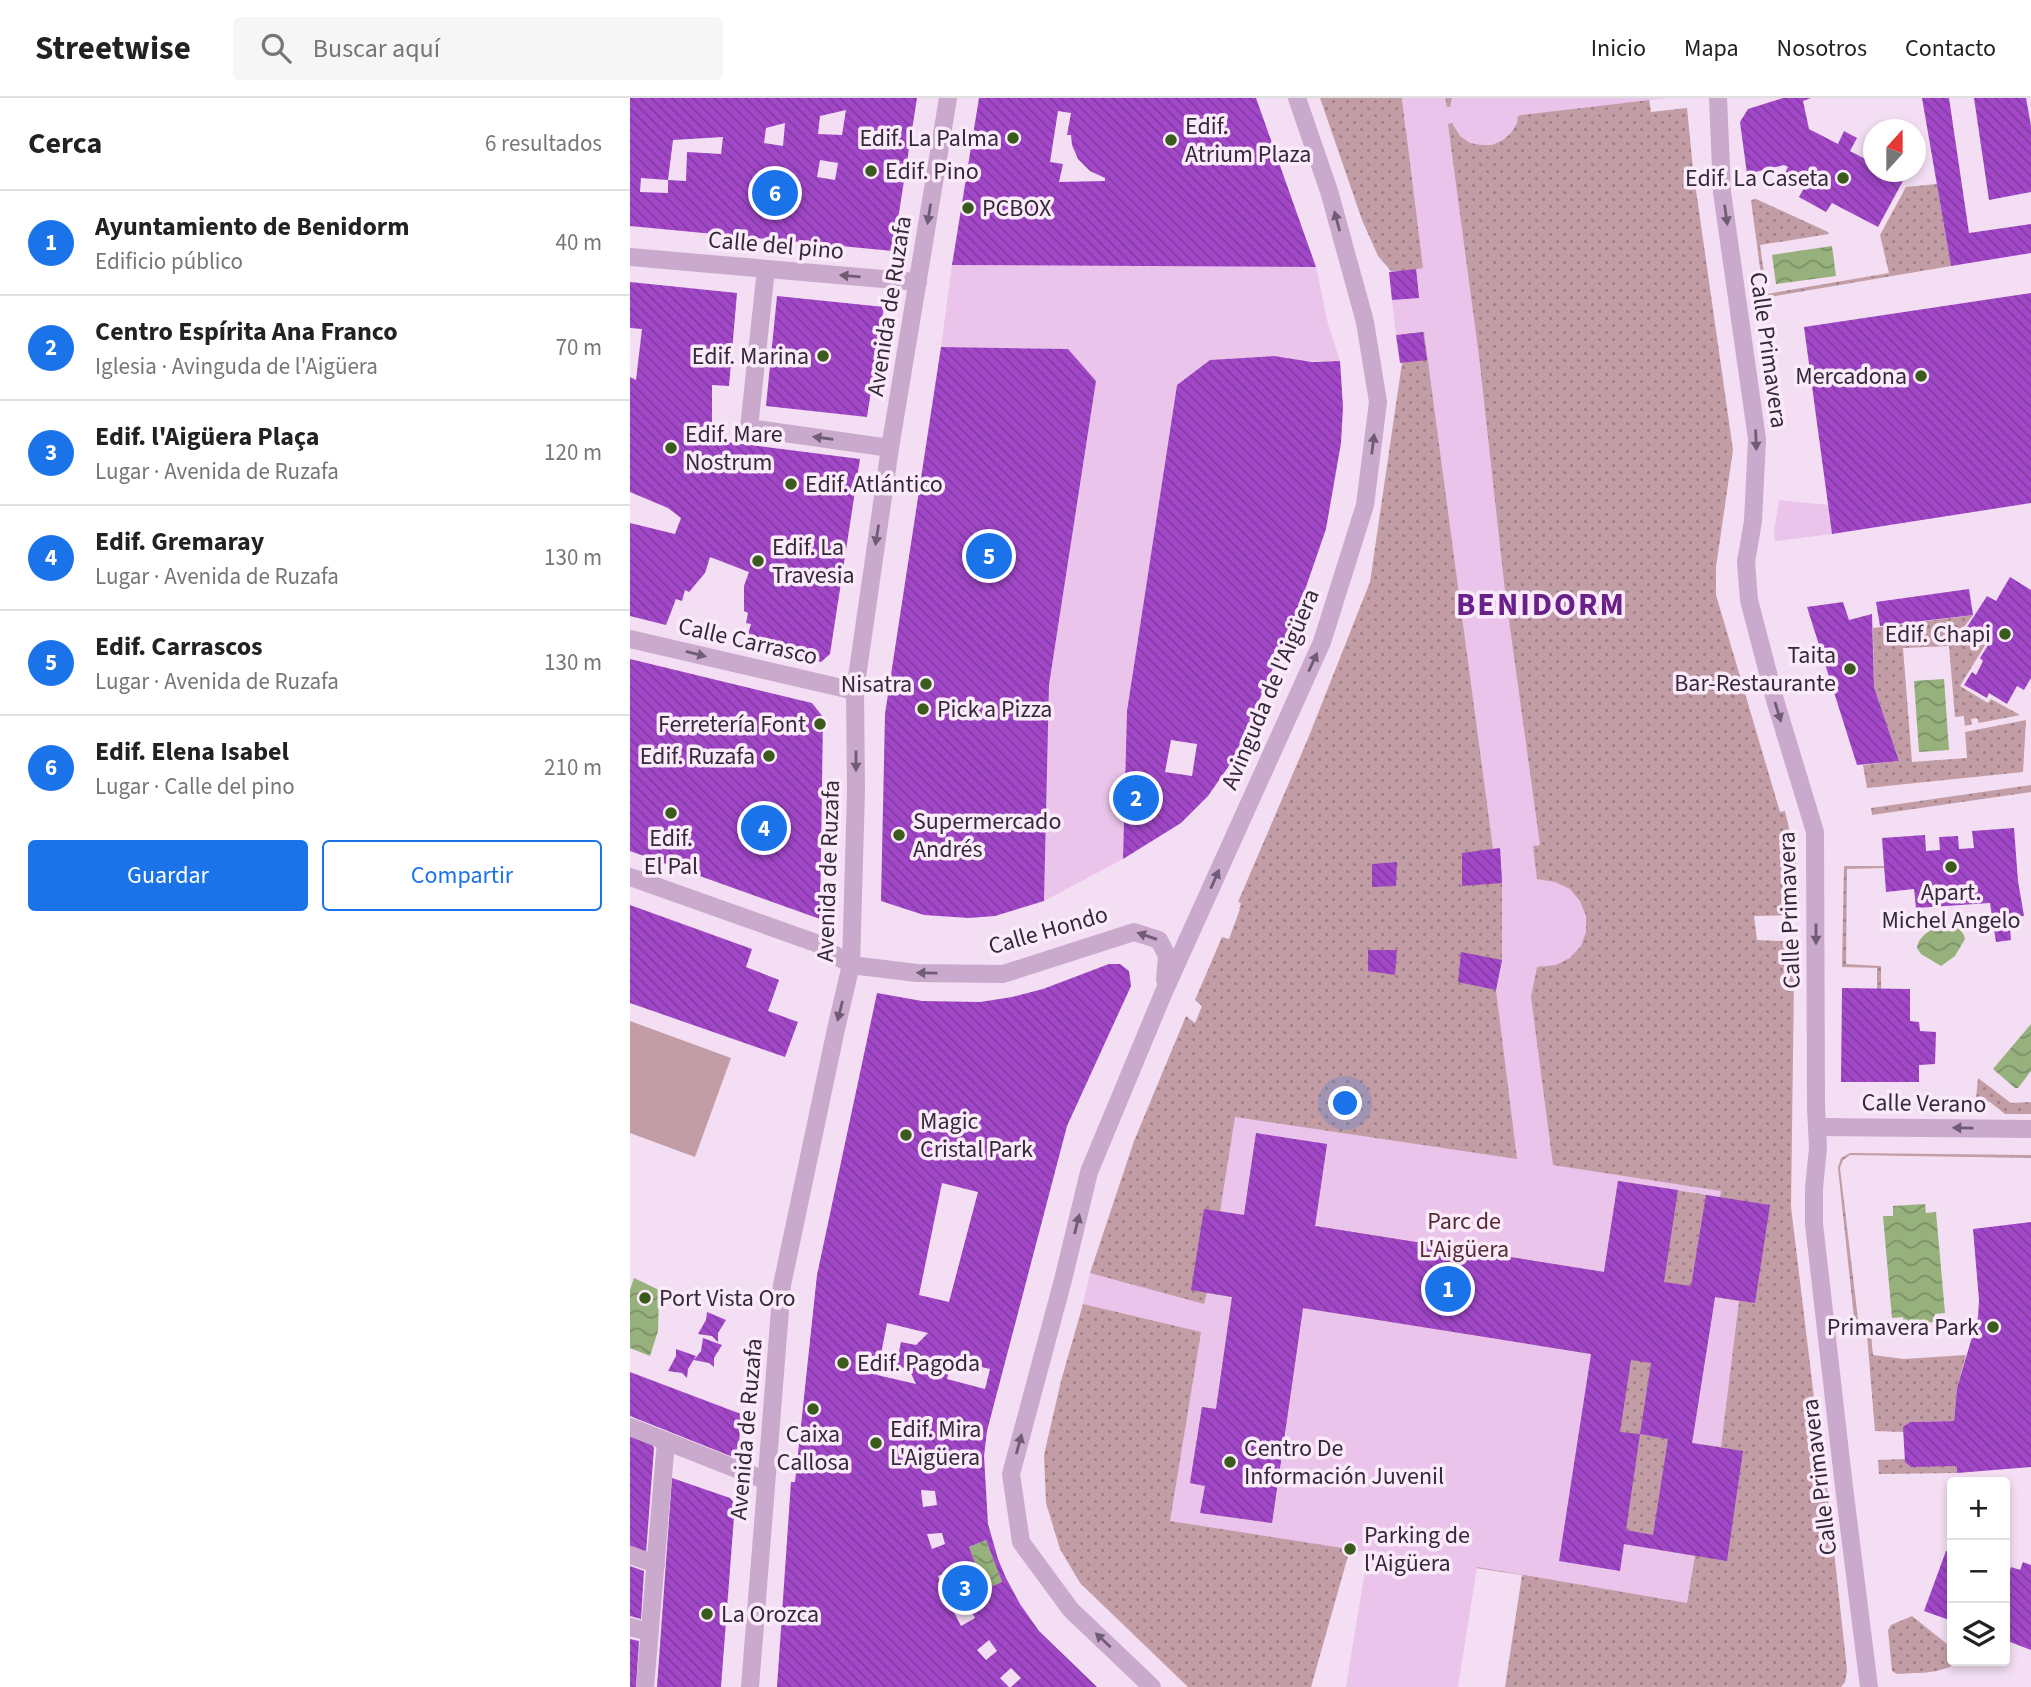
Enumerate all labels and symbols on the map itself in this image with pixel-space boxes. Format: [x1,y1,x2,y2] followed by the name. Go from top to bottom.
[1185,109,1311,172] place label: Edif. Atrium Plaza
[1863,119,1926,182] north arrow
[859,121,999,156] place label: Edif. La Palma
[1005,130,1021,146] marker: Edif. La Palma
[1163,132,1179,148] marker: Edif. Atrium Plaza
[885,154,979,189] place label: Edif. Pino
[1685,161,1829,196] place label: Edif. La Caseta
[863,163,879,179] marker: Edif. Pino
[752,167,798,219] pin: 6
[1835,170,1851,186] marker: Edif. La Caseta
[982,191,1051,226] place label: PCBOX
[960,200,976,216] marker: PCBOX
[923,203,934,225] one-way arrow
[1720,204,1731,226] one-way arrow
[1332,211,1342,232] one-way arrow
[858,213,921,399] street label: Avenida de Ruzafa
[707,222,845,269] street label: Calle del pino
[839,270,861,281] one-way arrow
[1740,270,1797,430] street label: Calle Primavera
[692,339,809,374] place label: Edif. Marina
[815,348,831,364] marker: Edif. Marina
[1795,359,1907,394] place label: Mercadona
[1913,368,1929,384] marker: Mercadona
[685,417,783,480] place label: Edif. Mare Nostrum
[1750,429,1761,451] one-way arrow
[811,432,833,443] one-way arrow
[1367,433,1378,455] one-way arrow
[663,440,679,456] marker: Edif. Mare Nostrum
[805,467,943,502] place label: Edif. Atlántico
[783,476,799,492] marker: Edif. Atlántico
[871,524,882,546] one-way arrow
[772,530,855,593] place label: Edif. La Travesia
[966,530,1012,582] pin: 5
[750,553,766,569] marker: Edif. La Travesia
[1456,582,1626,628] district label: BENIDORM
[1212,583,1329,795] street label: Avinguda de l'Aigüera
[675,608,821,675] street label: Calle Carrasco
[1885,617,1991,652] place label: Edif. Chapi
[1997,626,2013,642] marker: Edif. Chapi
[1674,638,1836,701] place label: Taita Bar-Restaurante
[686,649,708,660] one-way arrow
[1307,652,1319,672] one-way arrow
[1842,661,1858,677] marker: Taita Bar-Restaurante
[841,667,912,702] place label: Nisatra
[918,676,934,692] marker: Nisatra
[937,692,1052,727] place label: Pick a Pizza
[915,701,931,717] marker: Pick a Pizza
[1774,702,1784,723] one-way arrow
[658,707,806,742] place label: Ferretería Font
[812,716,828,732] marker: Ferretería Font
[640,739,755,774] place label: Edif. Ruzafa
[761,748,777,764] marker: Edif. Ruzafa
[850,750,862,772] one-way arrow
[1113,772,1159,824] pin: 2
[808,779,849,963] street label: Avenida de Ruzafa
[741,802,787,854] pin: 4
[913,804,1061,867] place label: Supermercado Andrés
[663,805,679,821] marker: Edif. El Pal
[644,821,698,884] place label: Edif. El Pal
[891,827,907,843] marker: Supermercado Andrés
[1769,831,1810,989] street label: Calle Primavera
[1943,859,1959,875] marker: Apart. Michel Angelo
[1209,869,1221,889] one-way arrow
[1881,875,2021,938] place label: Apart. Michel Angelo
[984,897,1112,964] street label: Calle Hondo
[1810,923,1822,945] one-way arrow
[1137,930,1158,941] one-way arrow
[916,967,938,979] one-way arrow
[834,1001,845,1023] one-way arrow
[1861,1085,1987,1122] street label: Calle Verano
[1328,1086,1362,1120] your location
[920,1104,1033,1167] place label: Magic Cristal Park
[1952,1122,1974,1134] one-way arrow
[898,1127,914,1143] marker: Magic Cristal Park
[1419,1204,1509,1267] park label: Parc de L'Aigüera
[1072,1213,1083,1235] one-way arrow
[1425,1263,1471,1315] pin: 1
[659,1281,796,1316] place label: Port Vista Oro
[637,1290,653,1306] marker: Port Vista Oro
[1827,1310,1979,1345] place label: Primavera Park
[1985,1319,2001,1335] marker: Primavera Park
[721,1337,772,1521] street label: Avenida de Ruzafa
[857,1346,980,1381] place label: Edif. Pagoda
[835,1355,851,1371] marker: Edif. Pagoda
[1793,1397,1846,1557] street label: Calle Primavera
[805,1401,821,1417] marker: Caixa Callosa
[890,1412,981,1475] place label: Edif. Mira L'Aigüera
[776,1417,850,1480] place label: Caixa Callosa
[1244,1431,1444,1494] place label: Centro De Información Juvenil
[1014,1433,1025,1455] one-way arrow
[868,1435,884,1451] marker: Edif. Mira L'Aigüera
[1222,1454,1238,1470] marker: Centro De Información Juvenil
[1364,1518,1470,1581] place label: Parking de l'Aigüera
[1342,1541,1358,1557] marker: Parking de l'Aigüera
[942,1562,988,1614] pin: 3
[721,1597,819,1632] place label: La Orozca
[699,1606,715,1622] marker: La Orozca
[1095,1632,1112,1648] one-way arrow

